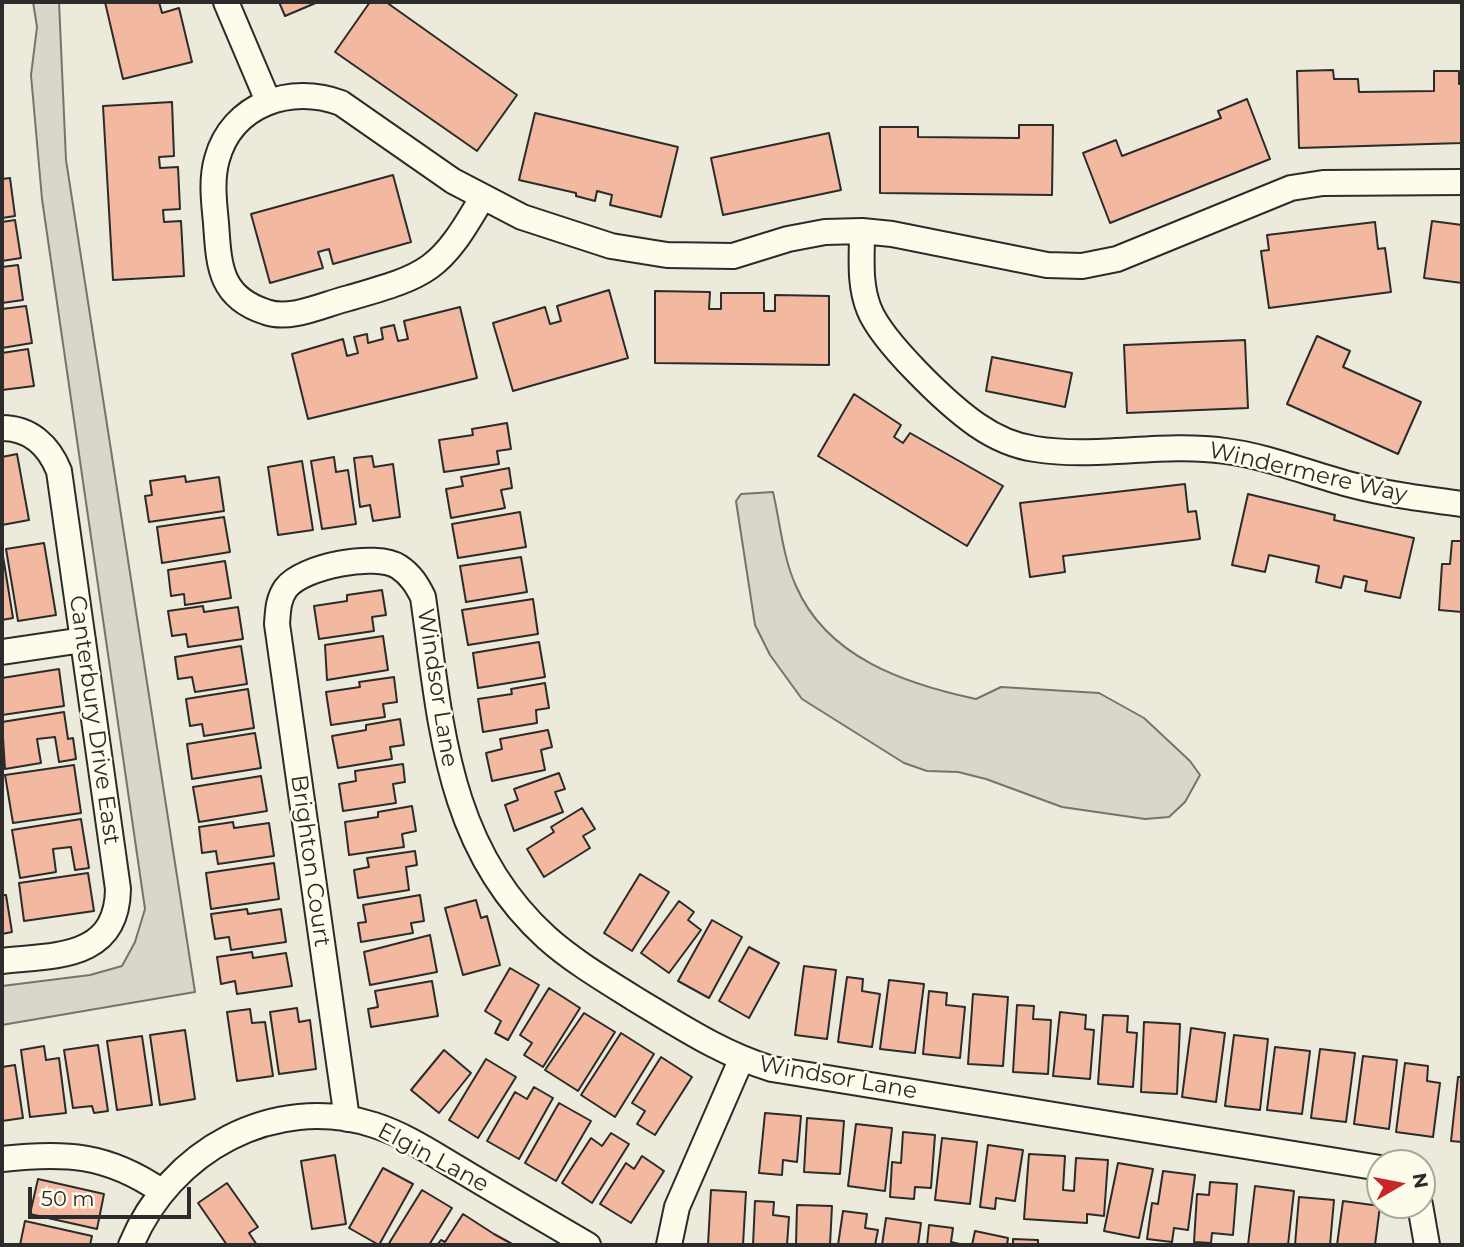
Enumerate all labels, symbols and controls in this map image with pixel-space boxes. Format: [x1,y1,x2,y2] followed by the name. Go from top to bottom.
[1206,437,1410,509] street label: Windermere Way
[63,594,125,846] street label: Canterbury Drive East
[411,607,463,769] street label: Windsor Lane
[284,773,336,949] street label: Brighton Court
[757,1051,919,1105] street label: Windsor Lane
[373,1117,493,1199] street label: Elgin Lane
[1366,1149,1436,1219] north arrow
[1408,1171,1433,1190] text: N
[32,1174,194,1218] scale bar
[41,1186,95,1211] text: 50 m

